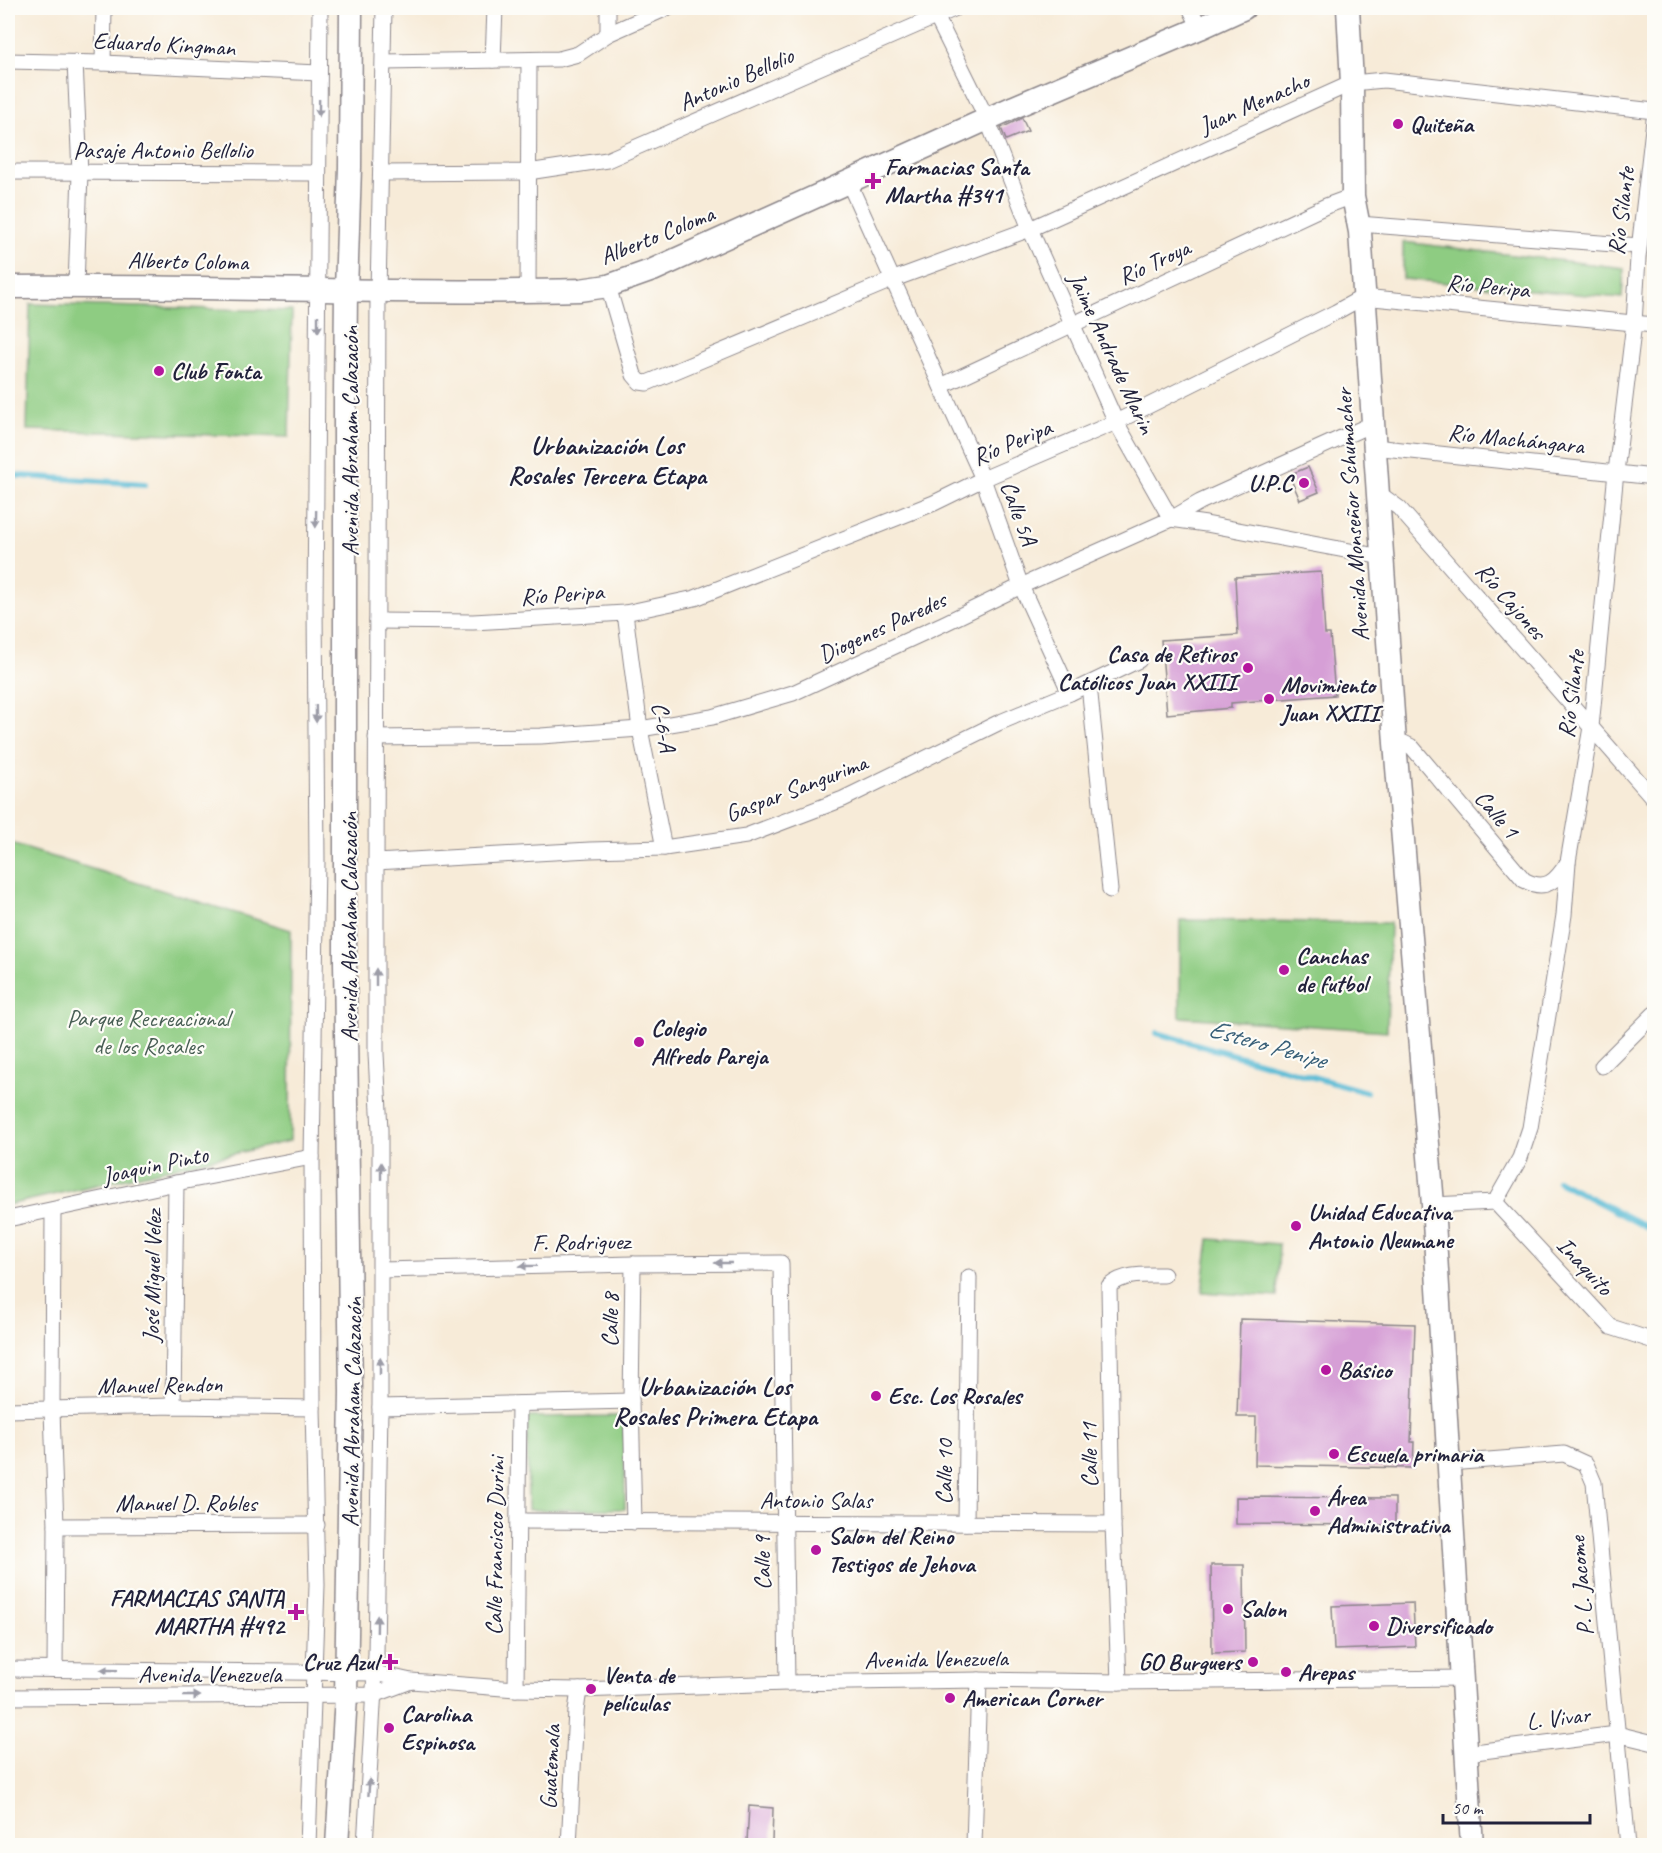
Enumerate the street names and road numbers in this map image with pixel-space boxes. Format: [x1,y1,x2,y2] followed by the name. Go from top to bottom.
[92,25,237,63] street label: Eduardo Kingman
[674,40,800,118] street label: Antonio Bellolio
[1194,64,1316,141] street label: Juan Menacho
[73,135,254,165] street label: Pasaje Antonio Bellolio
[1601,163,1642,257] street label: Río Silante
[595,198,720,271] street label: Alberto Coloma
[1113,231,1197,292] street label: Río Troya
[127,245,250,277] street label: Alberto Coloma
[1061,267,1163,439] street label: Jaime Andrade Marin
[1445,267,1532,305] street label: Río Peripa
[335,325,365,556] street label: Avenida Abraham Calazacón
[1328,385,1376,642] street label: Avenida Monseñor Schumacher
[968,411,1058,472] street label: Río Peripa
[1447,417,1587,461] street label: Río Machángara
[994,477,1045,550] street label: Calle 5A
[1469,556,1554,647] street label: Río Cajones
[519,576,606,612] street label: Río Peripa
[813,584,952,670] street label: Diogenes Paredes
[1551,646,1592,740] street label: Río Silante
[645,700,683,755] street label: C-6-A
[721,746,873,829] street label: Gaspar Sangurima
[1468,784,1527,845] street label: Calle 1
[334,811,364,1042] street label: Avenida Abraham Calazacón
[99,1139,212,1191] street label: Joaquin Pinto
[136,1207,168,1344] street label: José Miguel Velez
[532,1226,633,1258] street label: F. Rodriguez
[1550,1230,1621,1303] street label: Inaquito
[595,1290,626,1347] street label: Calle 8
[335,1296,369,1527] street label: Avenida Abraham Calazacón
[97,1369,223,1401] street label: Manuel Rendon
[1073,1421,1105,1488] street label: Calle 11
[928,1437,960,1505] street label: Calle 10
[478,1454,512,1636] street label: Calle Francisco Durini
[760,1485,874,1515] street label: Antonio Salas
[115,1488,258,1518] street label: Manuel D. Robles
[746,1533,777,1590] street label: Calle 9
[1562,1533,1600,1637] street label: P. L. Jacome
[864,1643,1009,1675] street label: Avenida Venezuela
[138,1659,283,1689] street label: Avenida Venezuela
[1525,1699,1594,1737] street label: L. Vivar
[533,1723,567,1810] street label: Guatemala

